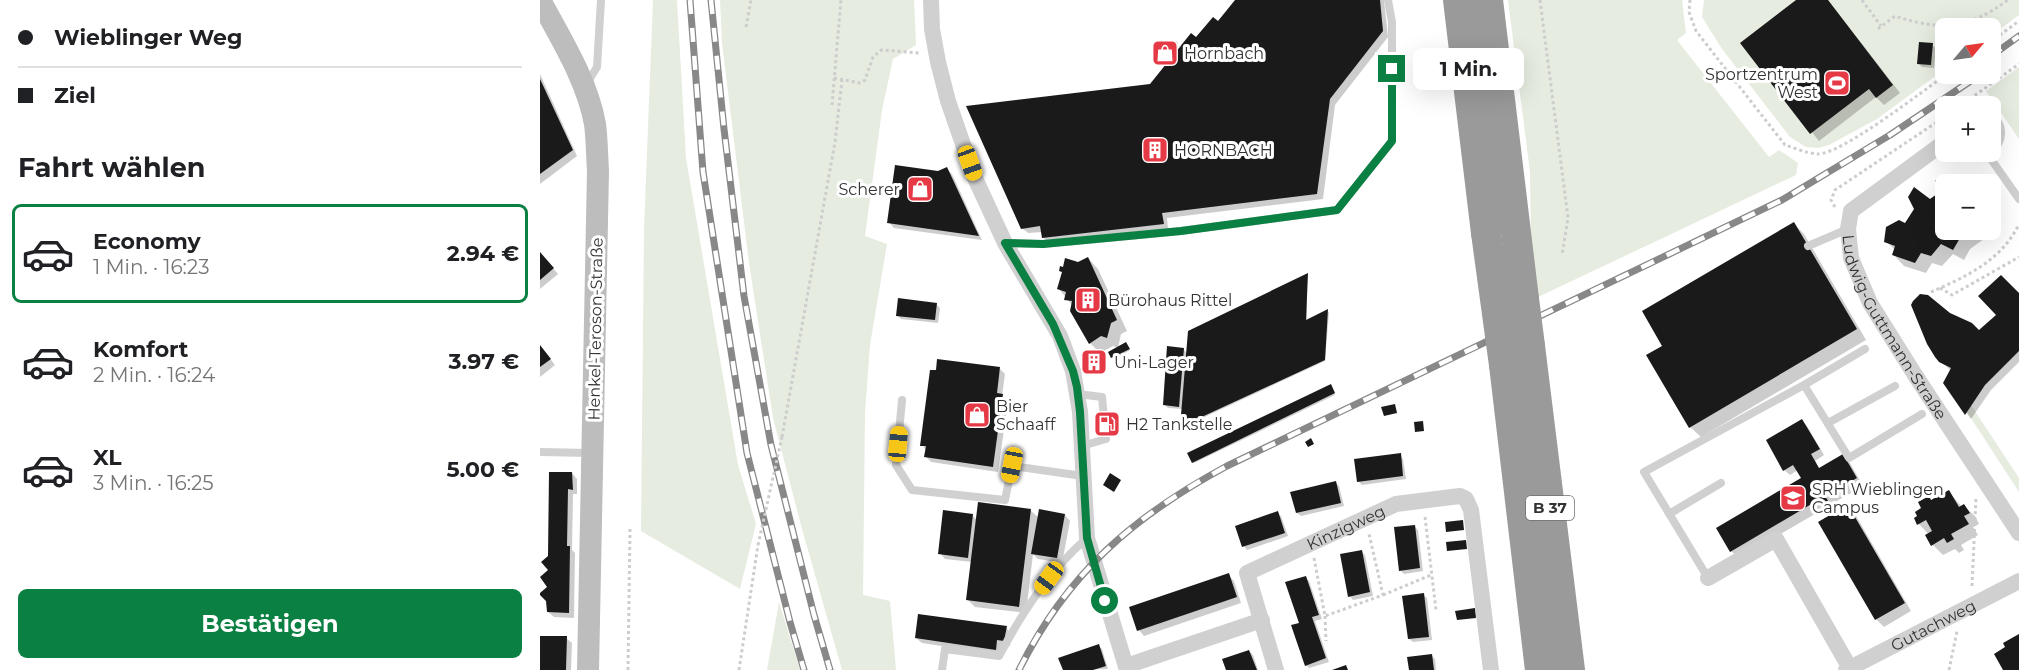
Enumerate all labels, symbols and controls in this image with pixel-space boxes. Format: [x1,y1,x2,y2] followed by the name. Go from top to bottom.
[1935,18,2001,84] north arrow
[1935,18,2001,240] map controls
[54,24,242,51] text: Wieblinger Weg
[1150,38,1180,68] shop icon: Hornbach
[1184,44,1264,63] place label: Hornbach
[1413,48,1524,90] callout: 1 Min.
[1378,55,1405,82] route end
[1440,57,1497,81] text: 1 Min.
[1705,65,1818,102] place label: Sportzentrum West
[1822,68,1852,98] sports icon: Sportzentrum West
[54,82,96,109] text: Ziel
[1935,96,2001,162] button: +
[1140,135,1170,165] building icon: HORNBACH
[1174,141,1273,160] place label: HORNBACH
[955,143,985,183] car
[18,151,205,184] text: Fahrt wählen
[905,174,935,204] shop icon: Scherer
[1935,174,2001,240] button: −
[839,180,900,199] place label: Scherer
[21,227,75,281] icon: car
[93,228,201,255] text: Economy
[1839,234,1951,423] street label: Ludwig-Guttmann-Straße
[584,237,607,421] street label: Henkel-Teroson-Straße
[447,240,519,267] text: 2.94 €
[93,255,210,279] text: 1 Min. · 16:23
[1073,285,1103,315] building icon: Bürohaus Rittel
[1108,291,1232,310] place label: Bürohaus Rittel
[21,335,75,389] icon: car
[93,336,188,363] text: Komfort
[1079,347,1109,377] building icon: Uni-Lager
[449,348,519,375] text: 3.97 €
[1114,353,1194,372] place label: Uni-Lager
[93,363,215,387] text: 2 Min. · 16:24
[996,397,1056,434] place label: Bier Schaaff
[962,400,992,430] shop icon: Bier Schaaff
[1092,409,1122,439] fuel station icon: H2 Tankstelle
[1126,415,1233,434] place label: H2 Tankstelle
[887,425,909,463] car
[21,443,75,497] icon: car
[93,444,122,471] text: XL
[1000,446,1024,484] car
[446,456,519,483] text: 5.00 €
[93,471,214,495] text: 3 Min. · 16:25
[1812,480,1944,517] place label: SRH Wieblingen Campus
[1778,483,1808,513] school or university icon: SRH Wieblingen Campus
[1526,496,1574,520] road number: B 37
[1304,501,1388,554] street label: Kinzigweg
[1031,558,1067,598] car
[1091,587,1118,614] route start
[18,589,522,658] button: Bestätigen
[1888,596,1979,655] street label: Gutachweg

